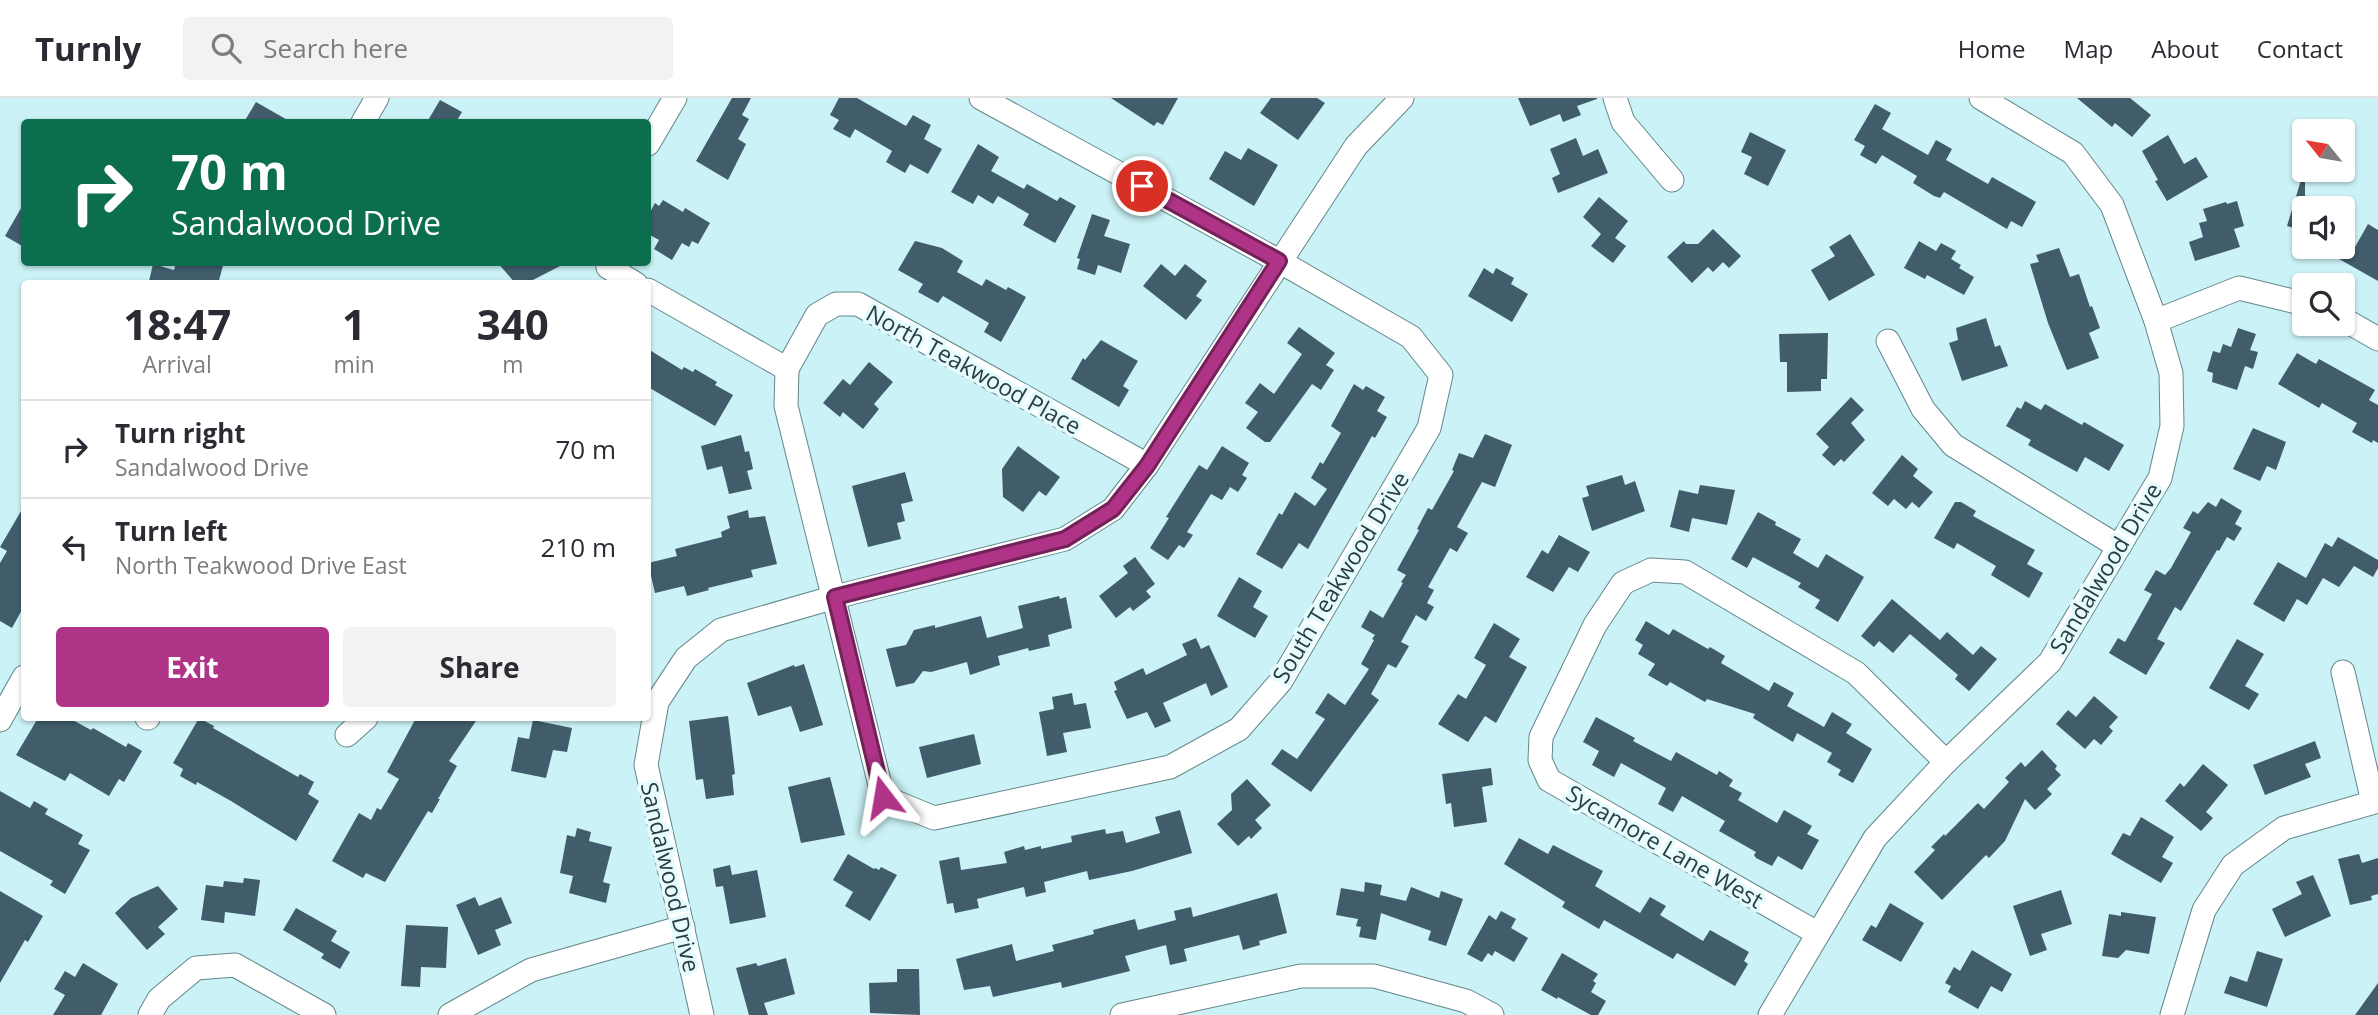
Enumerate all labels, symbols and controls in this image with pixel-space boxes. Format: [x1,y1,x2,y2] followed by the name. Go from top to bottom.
[183,17,673,80] search box
[35,26,141,71] text: Turnly
[207,29,245,67] icon: search
[263,30,408,66] text: Search here
[1958,32,2026,65] text: Home
[2064,32,2113,65] text: Map
[2151,32,2219,65] text: About
[2257,32,2343,65] text: Contact
[2292,119,2356,182] north arrow
[2292,119,2355,336] map controls
[171,138,288,204] text: 70 m
[56,147,147,238] icon: right
[1112,156,1172,216] pin
[1123,167,1161,205] icon: arrive
[2292,196,2355,259] button: sound
[171,201,441,244] text: Sandalwood Drive
[2292,273,2355,336] button: search
[123,295,231,352] text: 18:47
[342,295,366,352] text: 1
[477,295,549,352] text: 340
[861,297,1087,441] street label: North Teakwood Place
[143,348,212,380] text: Arrival
[333,348,375,380] text: min
[502,348,523,380] text: m
[115,415,246,451] text: Turn right
[56,430,94,468] icon: right
[555,431,616,467] text: 70 m
[115,451,309,483] text: Sandalwood Drive
[1264,465,1416,689] street label: South Teakwood Drive
[2041,477,2169,659] street label: Sandalwood Drive
[115,513,227,549] text: Turn left
[56,528,94,566] icon: left
[541,529,616,565] text: 210 m
[115,549,407,581] text: North Teakwood Drive East
[56,627,329,707] button: Exit
[343,627,616,707] button: Share
[846,760,920,834] position arrow
[1561,777,1769,915] street label: Sycamore Lane West
[634,779,708,975] street label: Sandalwood Drive

